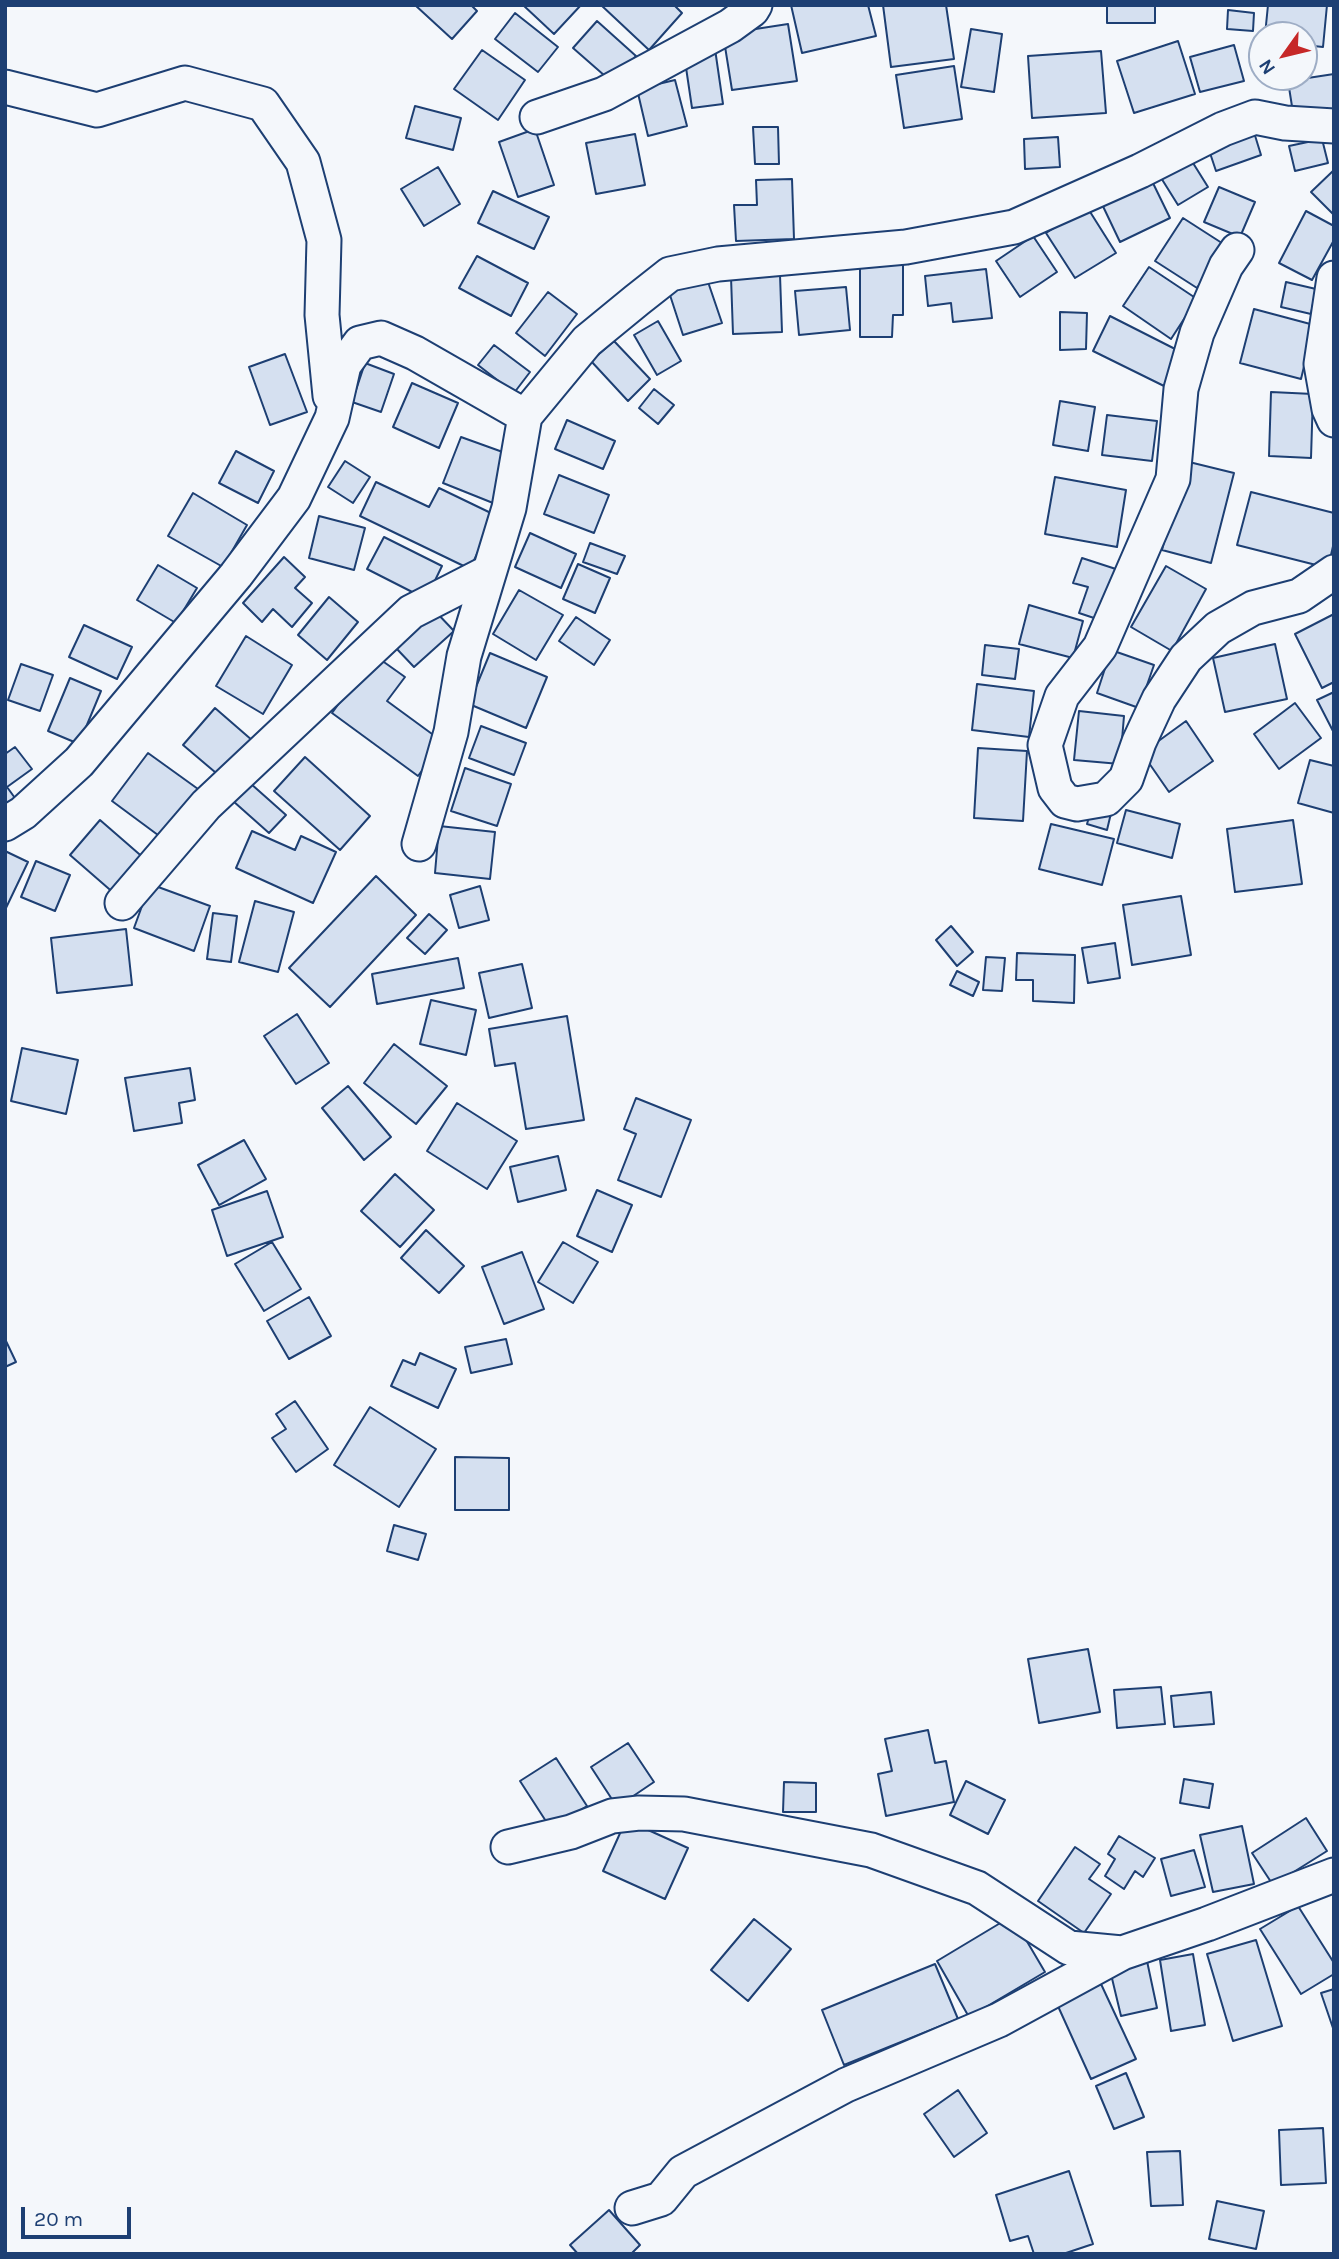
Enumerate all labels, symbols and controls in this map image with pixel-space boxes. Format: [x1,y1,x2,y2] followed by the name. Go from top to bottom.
[1248,21,1318,91] north arrow
[1254,55,1280,78] text: N
[24,2192,135,2236] scale bar
[34,2207,83,2231] text: 20 m

